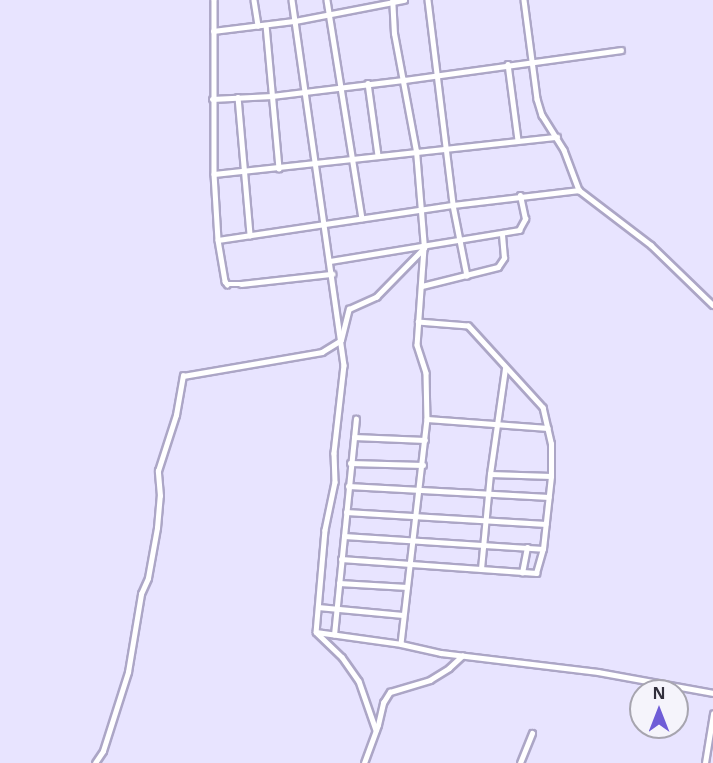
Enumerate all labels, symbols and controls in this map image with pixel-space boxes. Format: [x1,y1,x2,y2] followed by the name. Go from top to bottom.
[629,679,689,739] north arrow
[652,682,666,704] text: N

